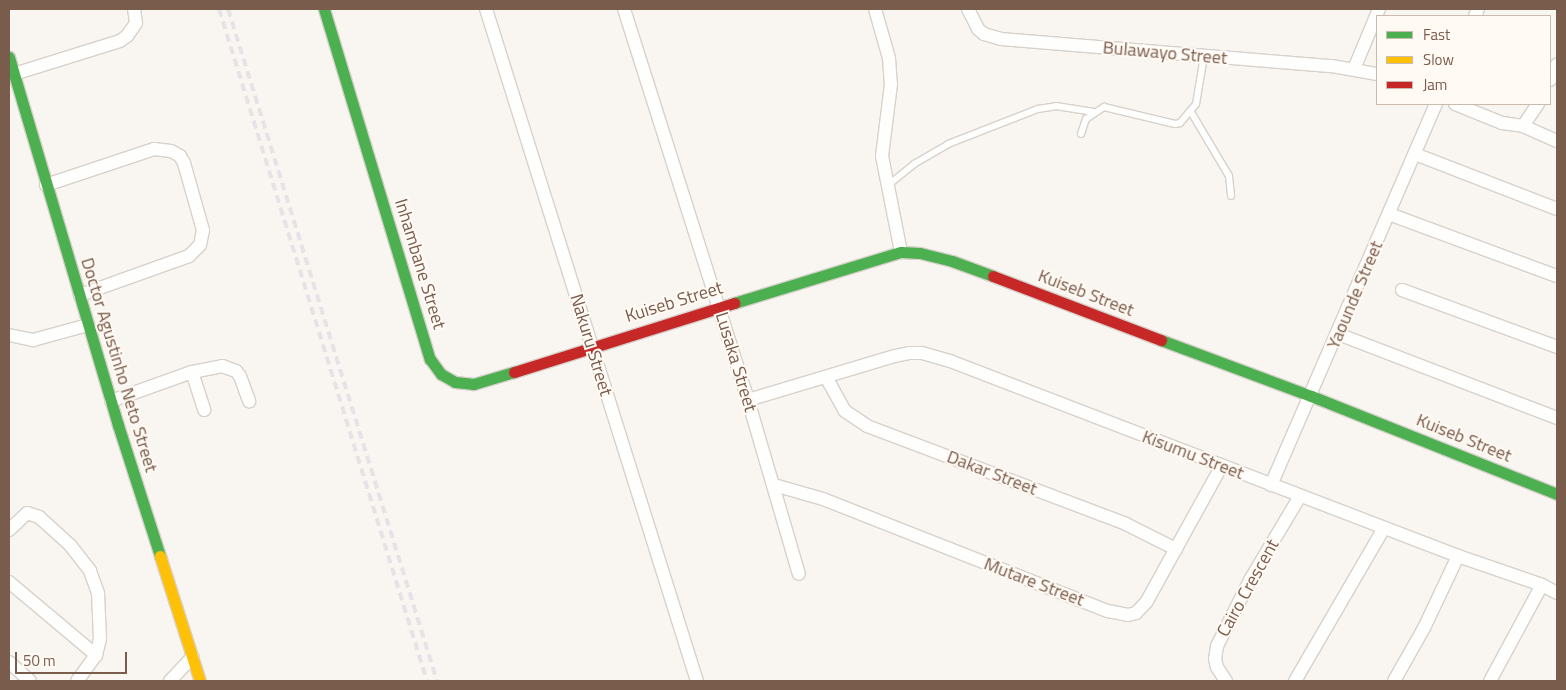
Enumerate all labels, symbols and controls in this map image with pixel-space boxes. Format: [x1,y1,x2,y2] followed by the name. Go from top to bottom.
[1376,15,1551,105] legend
[1423,23,1450,46] text: Fast
[1102,37,1228,69] street label: Bulawayo Street
[1423,48,1454,71] text: Slow
[1423,73,1447,96] text: Jam
[390,196,450,332] street label: Inhambane Street
[1323,238,1387,352] street label: Yaounde Street
[76,255,162,475] street label: Doctor Agustinho Neto Street
[1035,265,1137,321] street label: Kuiseb Street
[623,277,725,327] street label: Kuiseb Street
[565,291,617,399] street label: Nakuru Street
[711,309,761,415] street label: Lusaka Street
[1413,409,1515,467] street label: Kuiseb Street
[1139,426,1247,484] street label: Kisumu Street
[944,446,1040,500] street label: Dakar Street
[1212,535,1284,641] street label: Cairo Crescent
[981,553,1087,611] street label: Mutare Street
[18,642,130,674] scale bar
[23,649,56,672] text: 50 m

